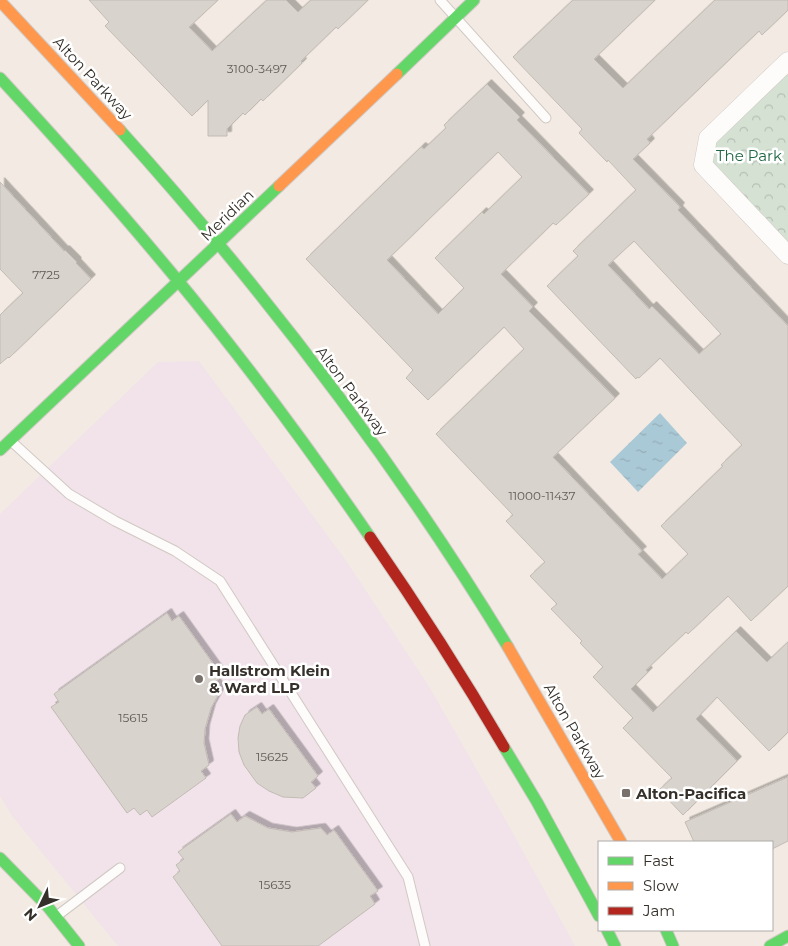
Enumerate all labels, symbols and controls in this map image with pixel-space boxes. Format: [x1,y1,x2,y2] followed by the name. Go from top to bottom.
[49,32,137,124] street label: Alton Parkway
[227,61,287,76] house number: 3100-3497
[716,146,782,165] park label: The Park
[196,185,258,245] street label: Meridian
[32,267,60,282] house number: 7725
[312,342,392,440] street label: Alton Parkway
[508,488,576,503] house number: 11000-11437
[209,661,330,697] place label: Hallstrom Klein & Ward LLP
[193,673,205,685] marker: Hallstrom Klein & Ward LLP
[540,680,611,783] street label: Alton Parkway
[118,710,148,725] house number: 15615
[256,749,288,764] house number: 15625
[635,784,746,803] place label: Alton-Pacifica
[620,787,632,799] marker: Alton-Pacifica
[598,841,773,931] legend
[643,851,674,870] text: Fast
[643,876,679,895] text: Slow
[259,877,291,892] house number: 15635
[15,881,65,931] north arrow
[642,901,675,920] text: Jam
[20,905,41,925] text: N

